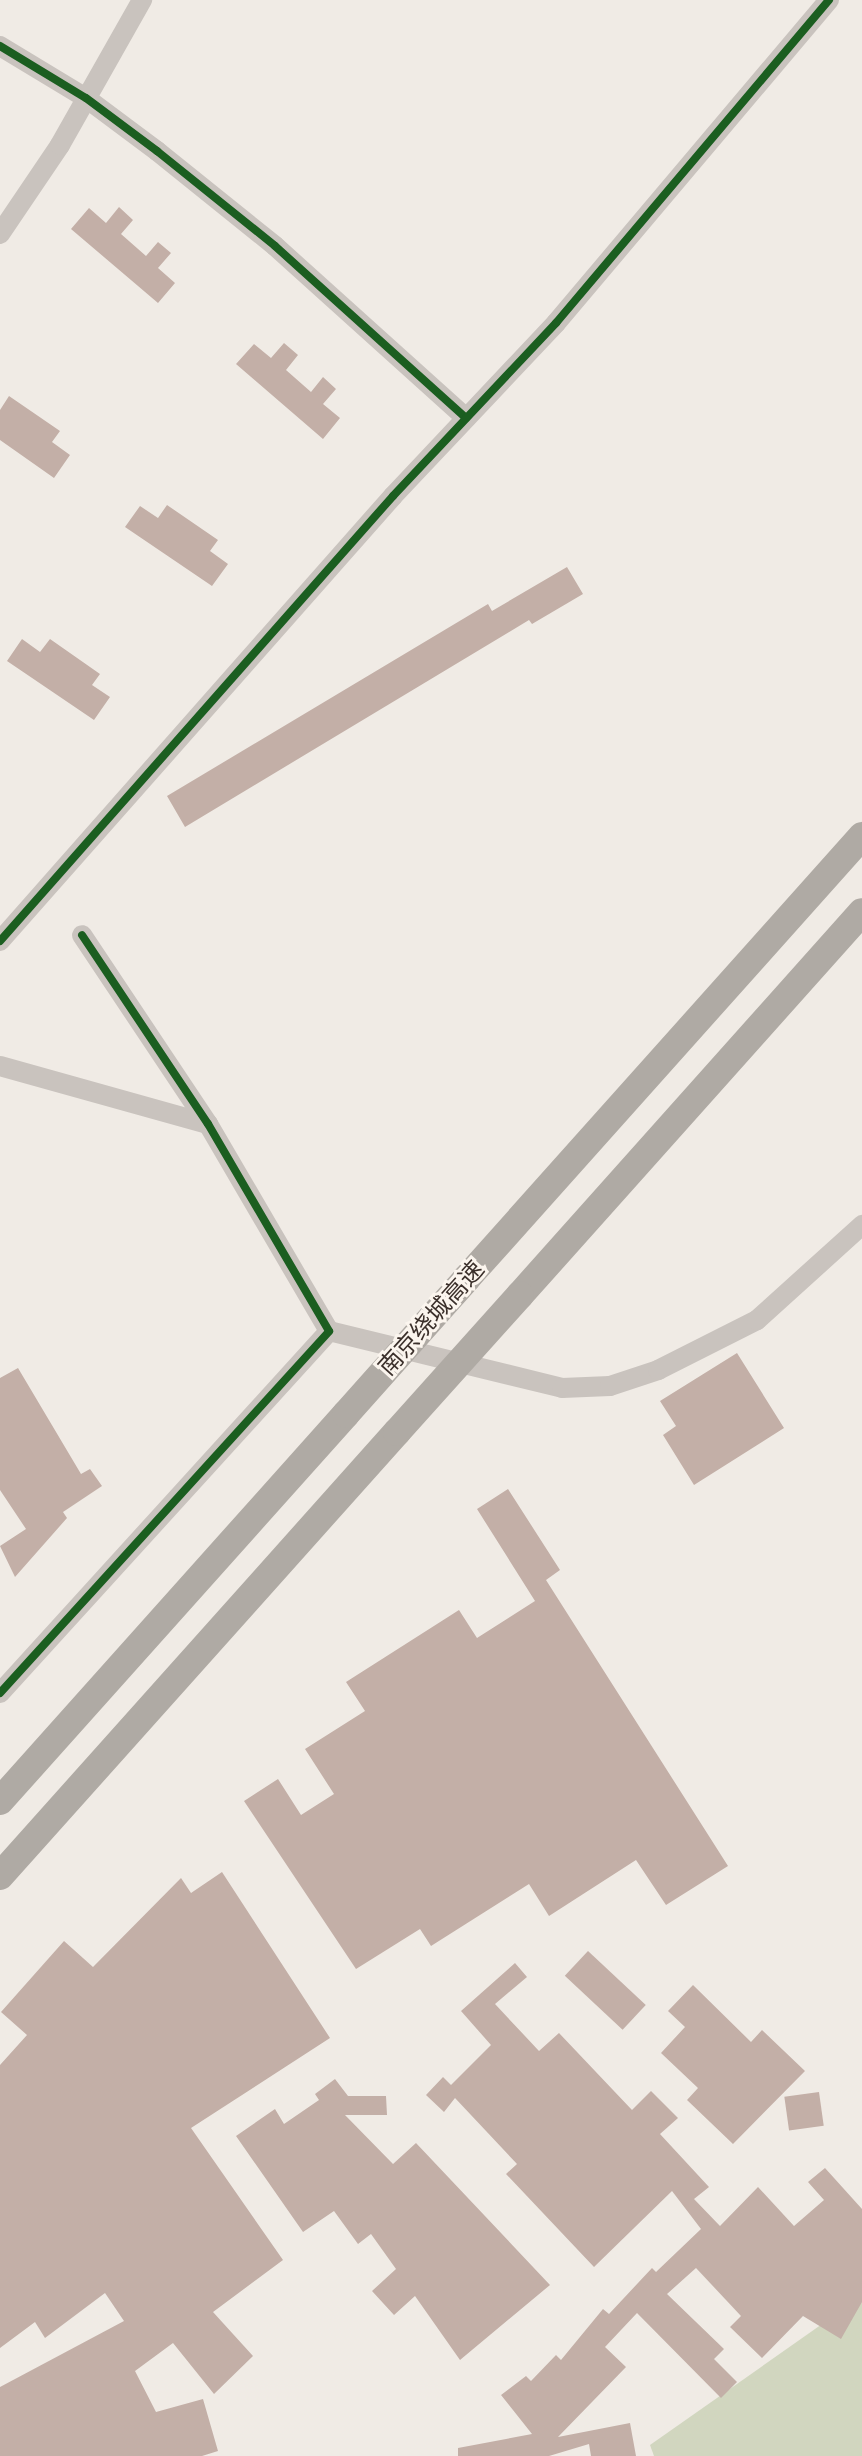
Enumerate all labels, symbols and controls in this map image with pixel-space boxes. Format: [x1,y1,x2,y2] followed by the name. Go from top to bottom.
[372,1255,490,1381] street label: 南京绕城高速

